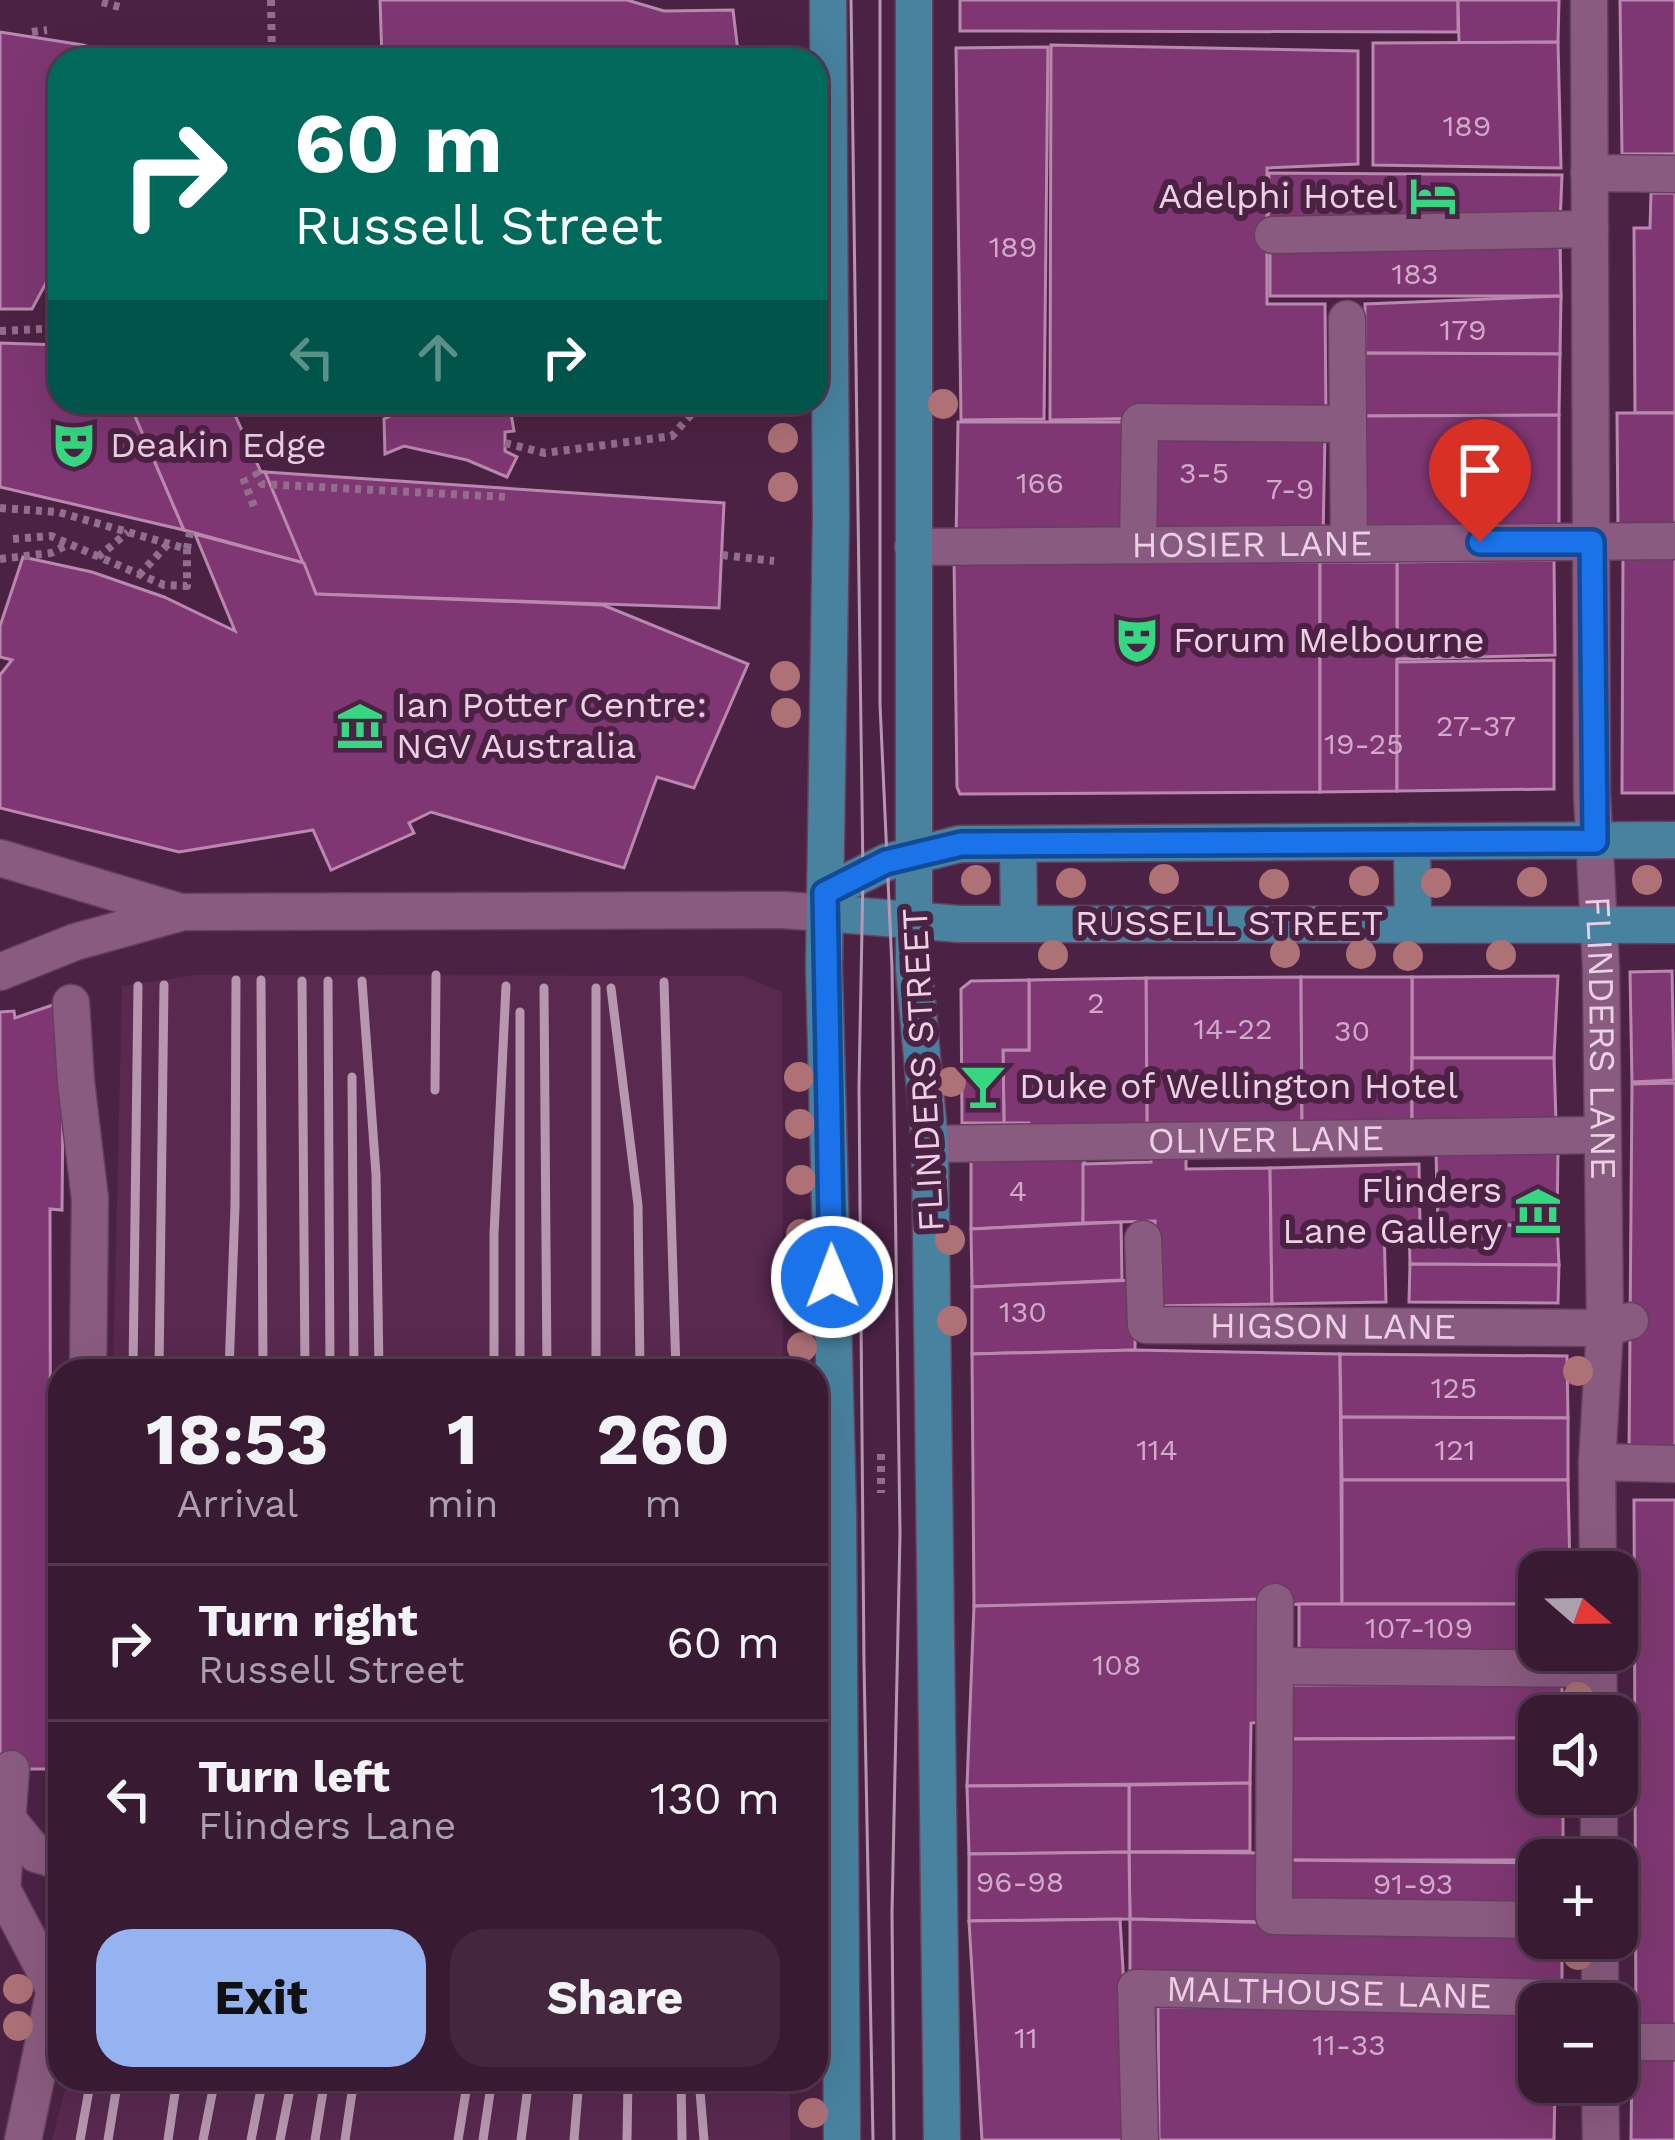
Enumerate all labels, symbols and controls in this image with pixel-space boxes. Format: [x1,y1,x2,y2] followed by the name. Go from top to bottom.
[294,94,503,192] text: 60 m
[96,96,252,252] icon: right
[1443,108,1491,143] house number: 189
[1408,171,1458,221] hotel icon: Adelphi Hotel
[1158,175,1397,217] place label: Adelphi Hotel
[294,194,663,257] text: Russell Street
[989,229,1037,264] house number: 189
[1391,256,1439,291] house number: 183
[1439,312,1487,347] house number: 179
[279,324,345,390] icon: left
[405,324,471,390] icon: ahead
[531,324,597,390] icon: right
[1429,419,1531,542] pin
[49,420,99,470] theatre icon: Deakin Edge
[110,424,326,466] place label: Deakin Edge
[1447,437,1513,503] icon: arrive
[1179,455,1229,490] house number: 3-5
[1016,465,1064,500] house number: 166
[1266,471,1314,506] house number: 7-9
[1131,522,1373,566] street label: HOSIER LANE
[1112,615,1162,665] theatre icon: Forum Melbourne
[1173,619,1484,661] place label: Forum Melbourne
[396,684,707,767] place label: Ian Potter Centre: NGV Australia
[335,701,385,751] museum icon: Ian Potter Centre: NGV Australia
[1436,708,1516,743] house number: 27-37
[1324,726,1404,761] house number: 19-25
[1576,895,1624,1180] street label: FLINDERS LANE
[1075,902,1383,944] street label: RUSSELL STREET
[894,907,952,1233] street label: FLINDERS STREET
[1087,985,1105,1020] house number: 2
[1193,1011,1273,1046] house number: 14-22
[1334,1013,1370,1048] house number: 30
[958,1061,1008,1111] bar icon: Duke of Wellington Hotel
[1019,1065,1458,1107] place label: Duke of Wellington Hotel
[1148,1117,1384,1162] street label: OLIVER LANE
[1282,1169,1502,1252] place label: Flinders Lane Gallery
[1009,1173,1027,1208] house number: 4
[1513,1186,1563,1236] museum icon: Flinders Lane Gallery
[769,1214,895,1340] position arrow
[999,1294,1047,1329] house number: 130
[1210,1304,1456,1348] street label: HIGSON LANE
[1431,1370,1477,1405] house number: 125
[146,1397,329,1481] text: 18:53
[447,1397,478,1481] text: 1
[596,1397,730,1481] text: 260
[1136,1432,1178,1467] house number: 114
[1435,1432,1475,1467] house number: 121
[176,1481,298,1526] text: Arrival
[427,1481,498,1526] text: min
[645,1481,682,1526] text: m
[1518,1551,1638,1671] north arrow
[1518,1551,1638,2103] map controls
[198,1594,418,1647] text: Turn right
[96,1610,162,1676] icon: right
[1365,1610,1473,1645] house number: 107-109
[666,1616,780,1669] text: 60 m
[198,1647,464,1692] text: Russell Street
[1093,1647,1141,1682] house number: 108
[1518,1695,1638,1815] button: sound
[198,1750,390,1803] text: Turn left
[96,1766,162,1832] icon: left
[650,1772,780,1825] text: 130 m
[198,1803,456,1848] text: Flinders Lane
[1518,1839,1638,1959] button: +
[976,1864,1064,1899] house number: 96-98
[1373,1866,1453,1901] house number: 91-93
[96,1929,426,2067] button: Exit
[450,1929,780,2067] button: Share
[1166,1968,1492,2017] street label: MALTHOUSE LANE
[1518,1983,1638,2103] button: −
[1014,2020,1038,2055] house number: 11
[1312,2027,1386,2062] house number: 11-33

